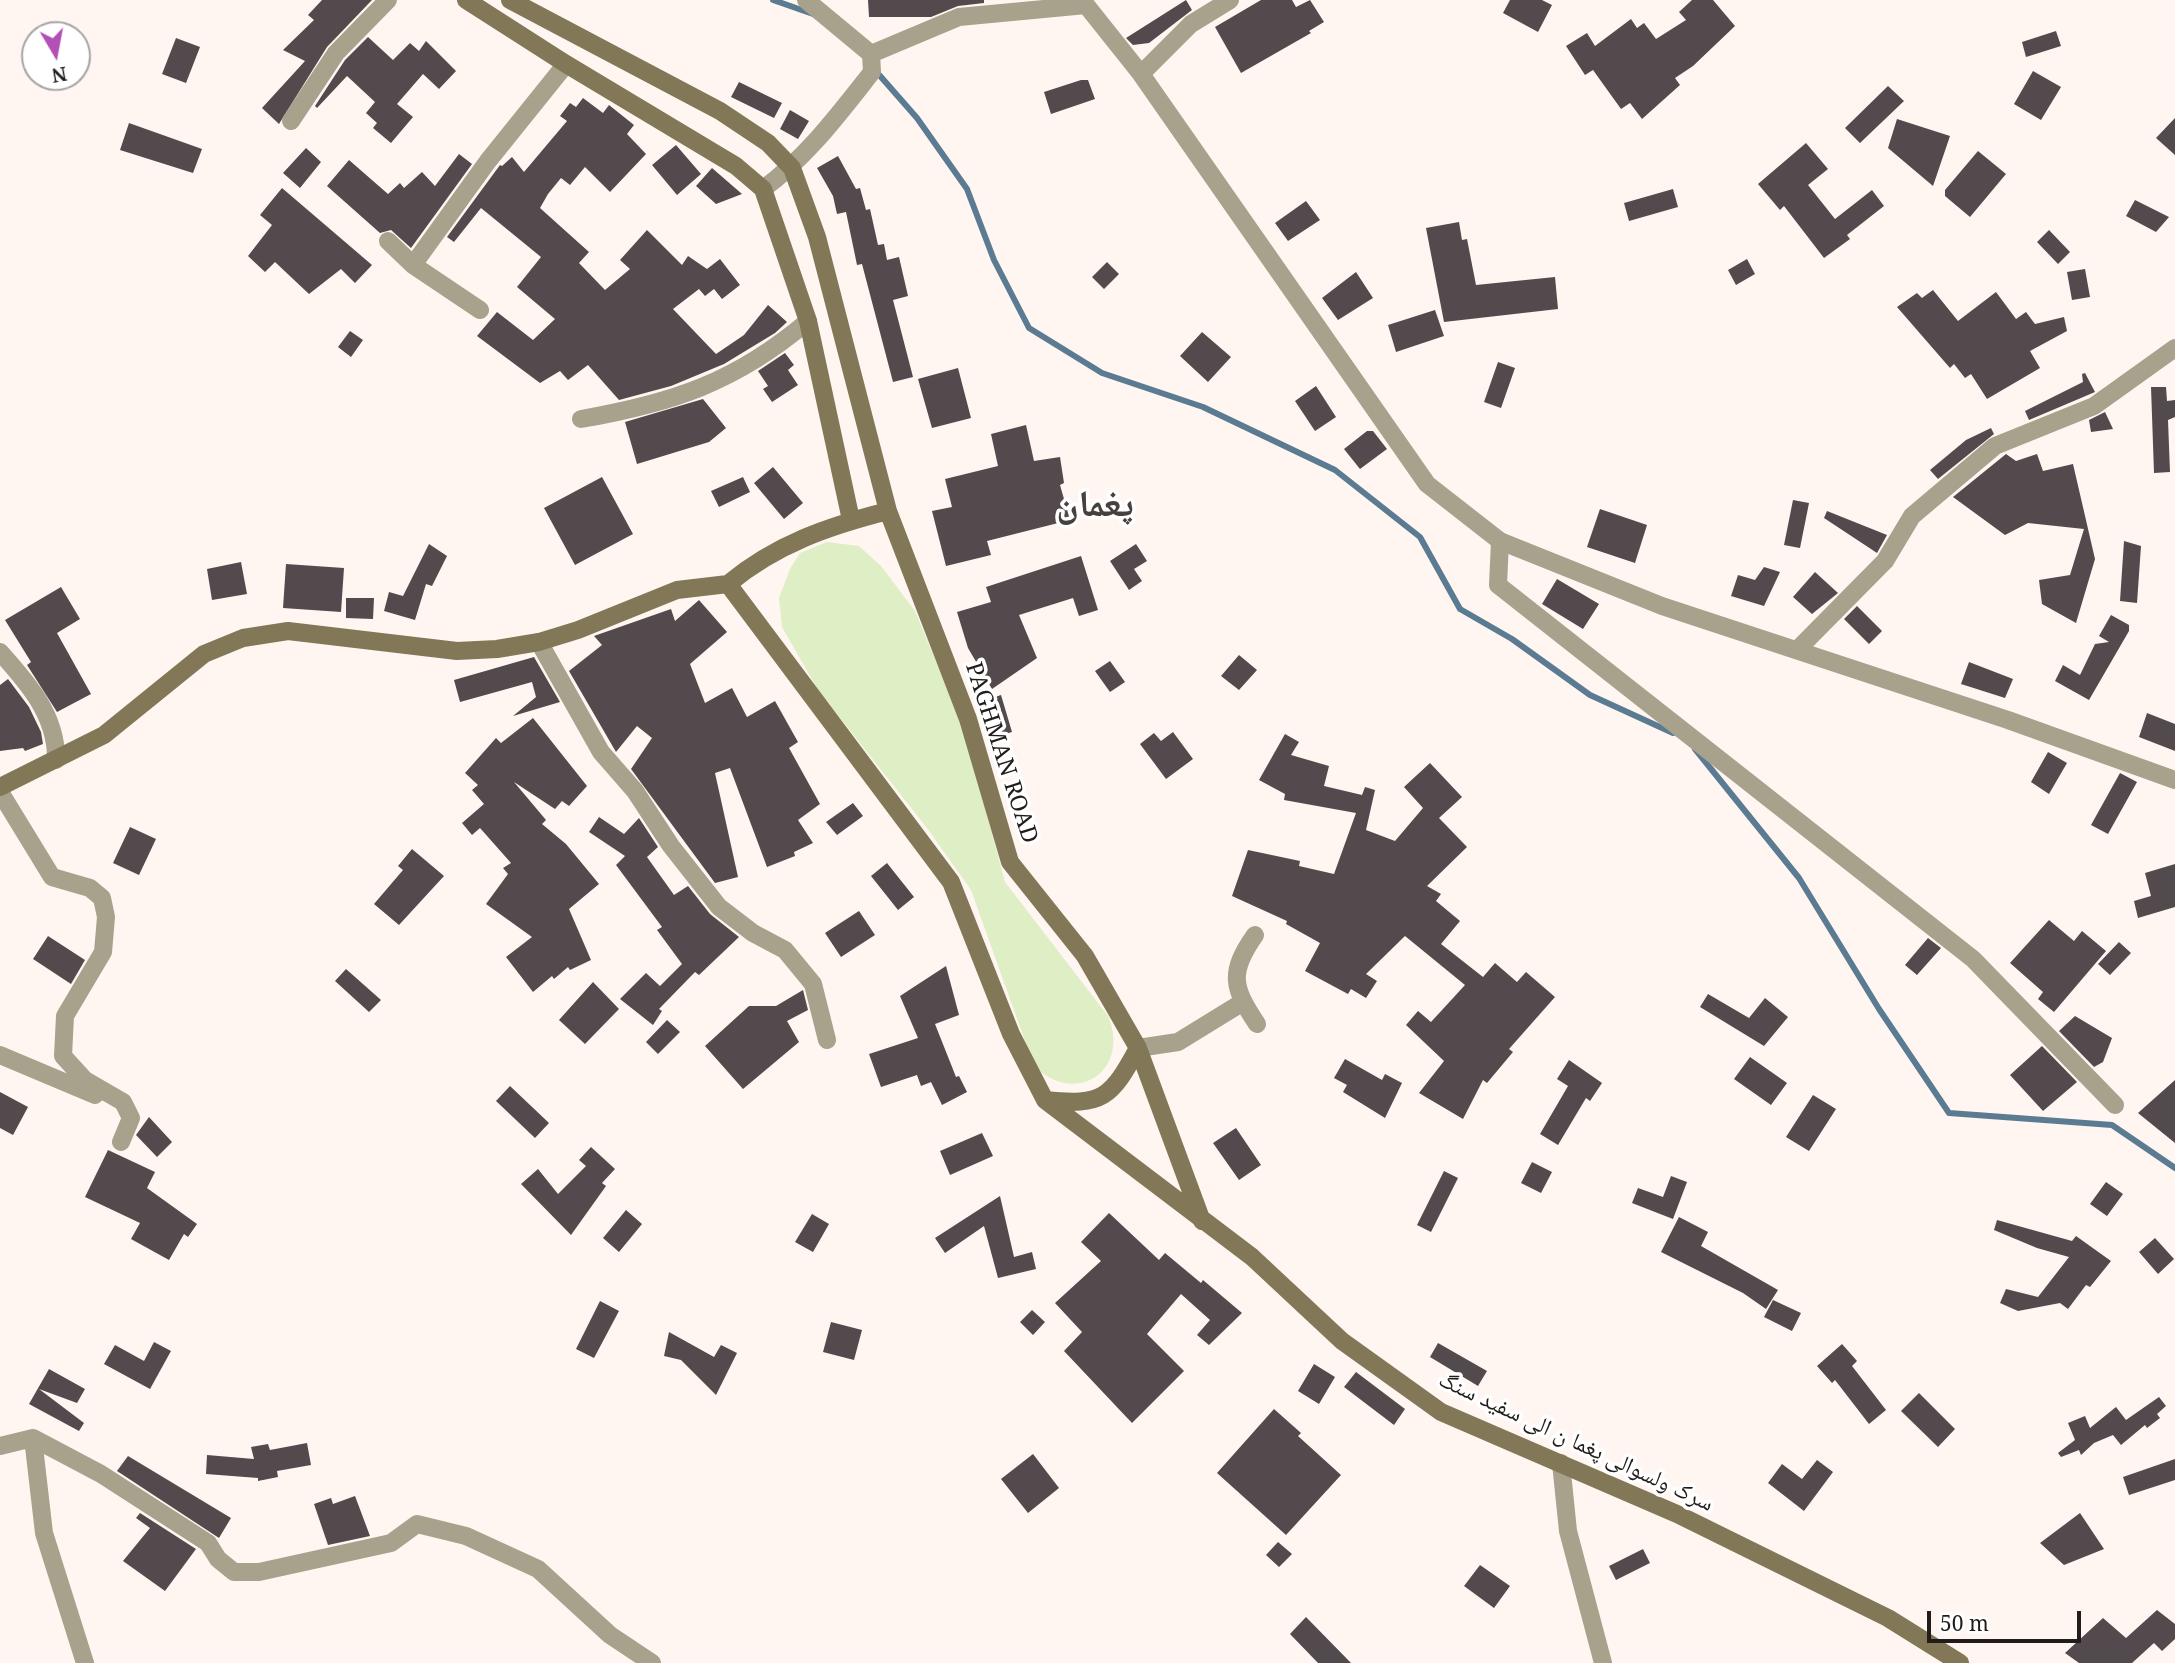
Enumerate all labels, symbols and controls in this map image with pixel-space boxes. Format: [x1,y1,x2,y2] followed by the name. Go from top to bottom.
[21,21,91,91] north arrow
[50,61,69,89] text: N
[1056,483,1134,527] district label: پغمان
[959,659,1043,847] street label: PAGHMAN ROAD
[1434,1366,1718,1518] street label: سرک ولسوالی پغما ن الی سفید سنگ
[1930,1596,2084,1640] scale bar
[1940,1609,1989,1637] text: 50 m

